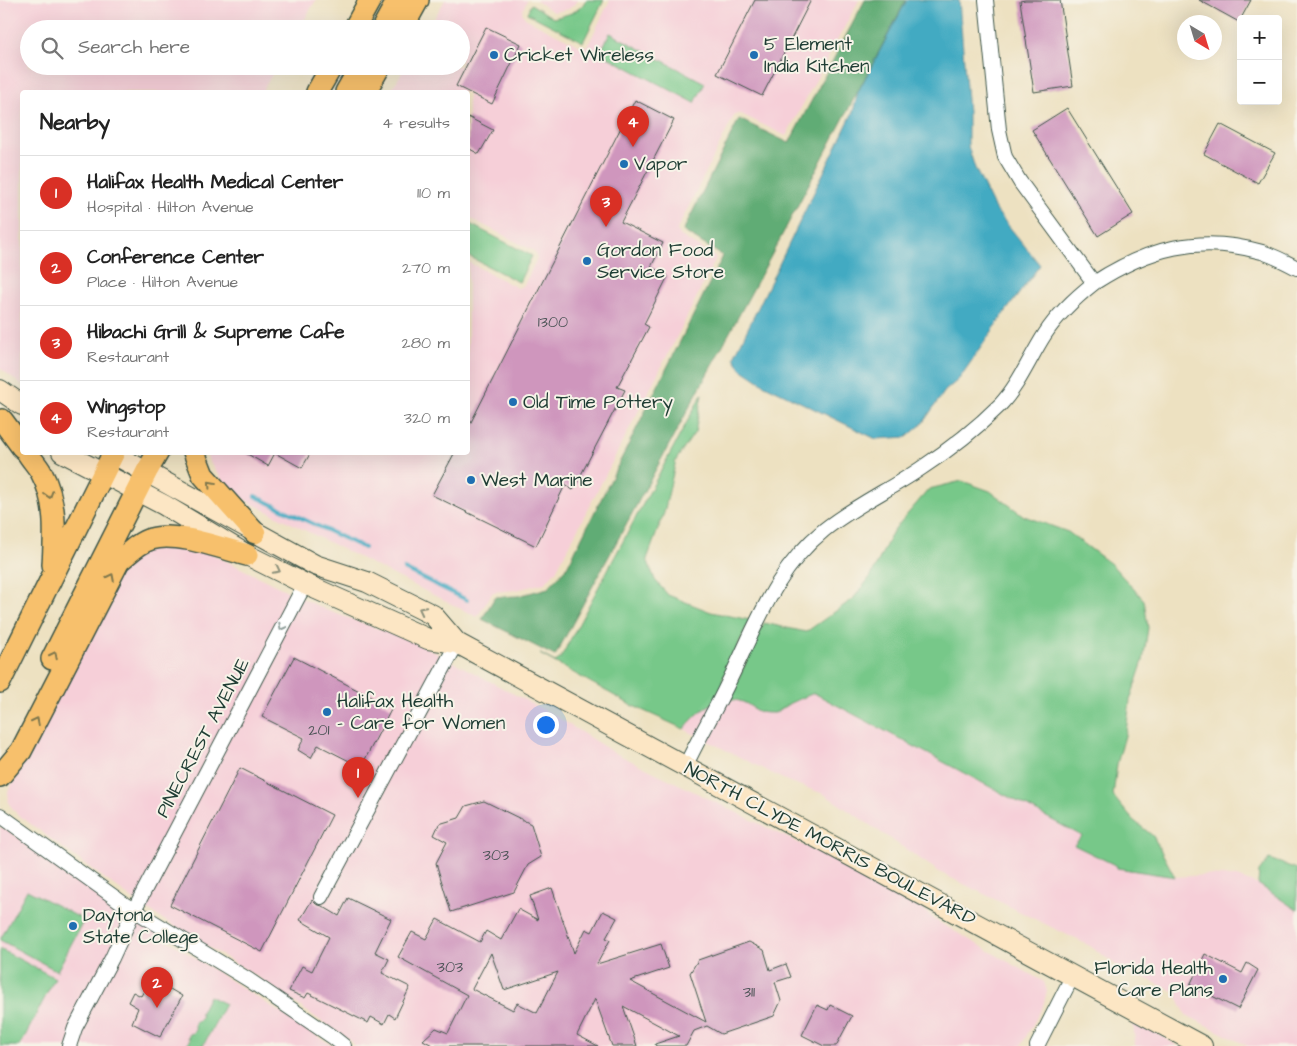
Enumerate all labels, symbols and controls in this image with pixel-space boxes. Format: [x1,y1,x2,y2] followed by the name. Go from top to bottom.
[1177,15,1222,60] north arrow
[1237,15,1282,105] map controls
[1237,15,1282,60] button: +
[20,20,470,75] search box
[764,31,870,80] place label: 5 Element India Kitchen
[38,34,66,62] icon: search
[78,34,190,61] text: Search here
[504,42,654,69] place label: Cricket Wireless
[488,49,500,61] marker: Cricket Wireless
[748,49,760,61] marker: 5 Element India Kitchen
[1237,60,1282,105] button: −
[617,106,649,147] pin: 4
[40,108,110,137] text: Nearby
[382,112,450,134] text: 4 results
[634,151,688,178] place label: Vapor
[618,158,630,170] marker: Vapor
[87,169,343,196] text: Halifax Health Medical Center
[55,182,57,204] text: 1
[417,182,450,204] text: 110 m
[590,186,622,227] pin: 3
[87,196,254,218] text: Hospital · Hilton Avenue
[597,237,724,286] place label: Gordon Food Service Store
[87,244,264,271] text: Conference Center
[581,255,593,267] marker: Gordon Food Service Store
[51,257,61,279] text: 2
[402,257,450,279] text: 270 m
[87,271,238,293] text: Place · Hilton Avenue
[538,311,568,333] house number: 1300
[87,319,345,346] text: Hibachi Grill & Supreme Cafe
[52,332,60,354] text: 3
[402,332,450,354] text: 280 m
[87,346,169,368] text: Restaurant
[523,389,673,417] place label: Old Time Pottery
[87,394,166,421] text: Wingstop
[507,396,519,408] marker: Old Time Pottery
[51,407,61,429] text: 4
[404,407,450,429] text: 320 m
[87,421,169,443] text: Restaurant
[481,467,593,494] place label: West Marine
[465,474,477,486] marker: West Marine
[208,480,217,489] one-way arrow
[44,490,54,499] one-way arrow
[272,564,281,574] one-way arrow
[105,573,115,582] one-way arrow
[418,606,427,616] one-way arrow
[278,622,288,631] one-way arrow
[48,651,58,660] one-way arrow
[149,653,257,823] street label: PINECREST AVENUE
[337,688,505,737] place label: Halifax Health - Care for Women
[321,706,333,718] marker: Halifax Health - Care for Women
[533,712,559,738] your location
[30,717,40,726] one-way arrow
[308,719,330,741] house number: 201
[680,755,980,933] street label: NORTH CLYDE MORRIS BOULEVARD
[342,757,374,798] pin: 1
[483,844,509,866] house number: 303
[83,902,199,952] place label: Daytona State College
[67,920,79,932] marker: Daytona State College
[1094,955,1214,1004] place label: Florida Health Care Plans
[437,956,463,978] house number: 303
[141,967,173,1008] pin: 2
[1217,973,1229,985] marker: Florida Health Care Plans
[743,981,755,1003] house number: 311

